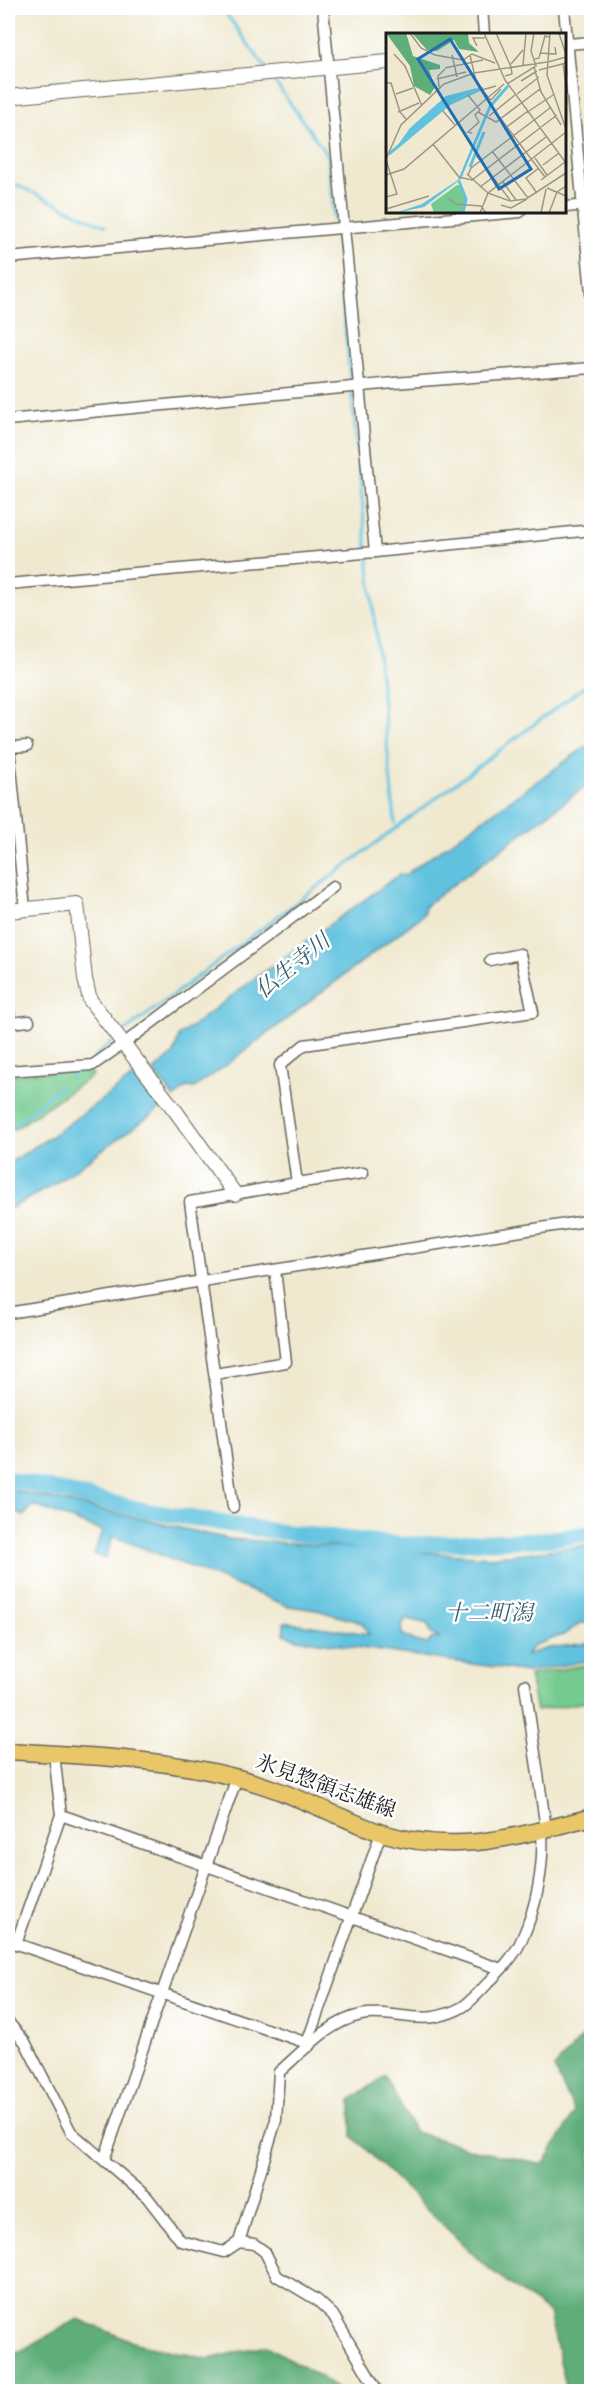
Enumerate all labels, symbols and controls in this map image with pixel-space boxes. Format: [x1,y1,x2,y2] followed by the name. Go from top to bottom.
[386,33,566,213] inset map
[248,924,338,1005] water label: 仏生寺川
[445,1596,536,1628] water label: 十二町潟
[252,1746,401,1825] street label: 氷見惣領志雄線

